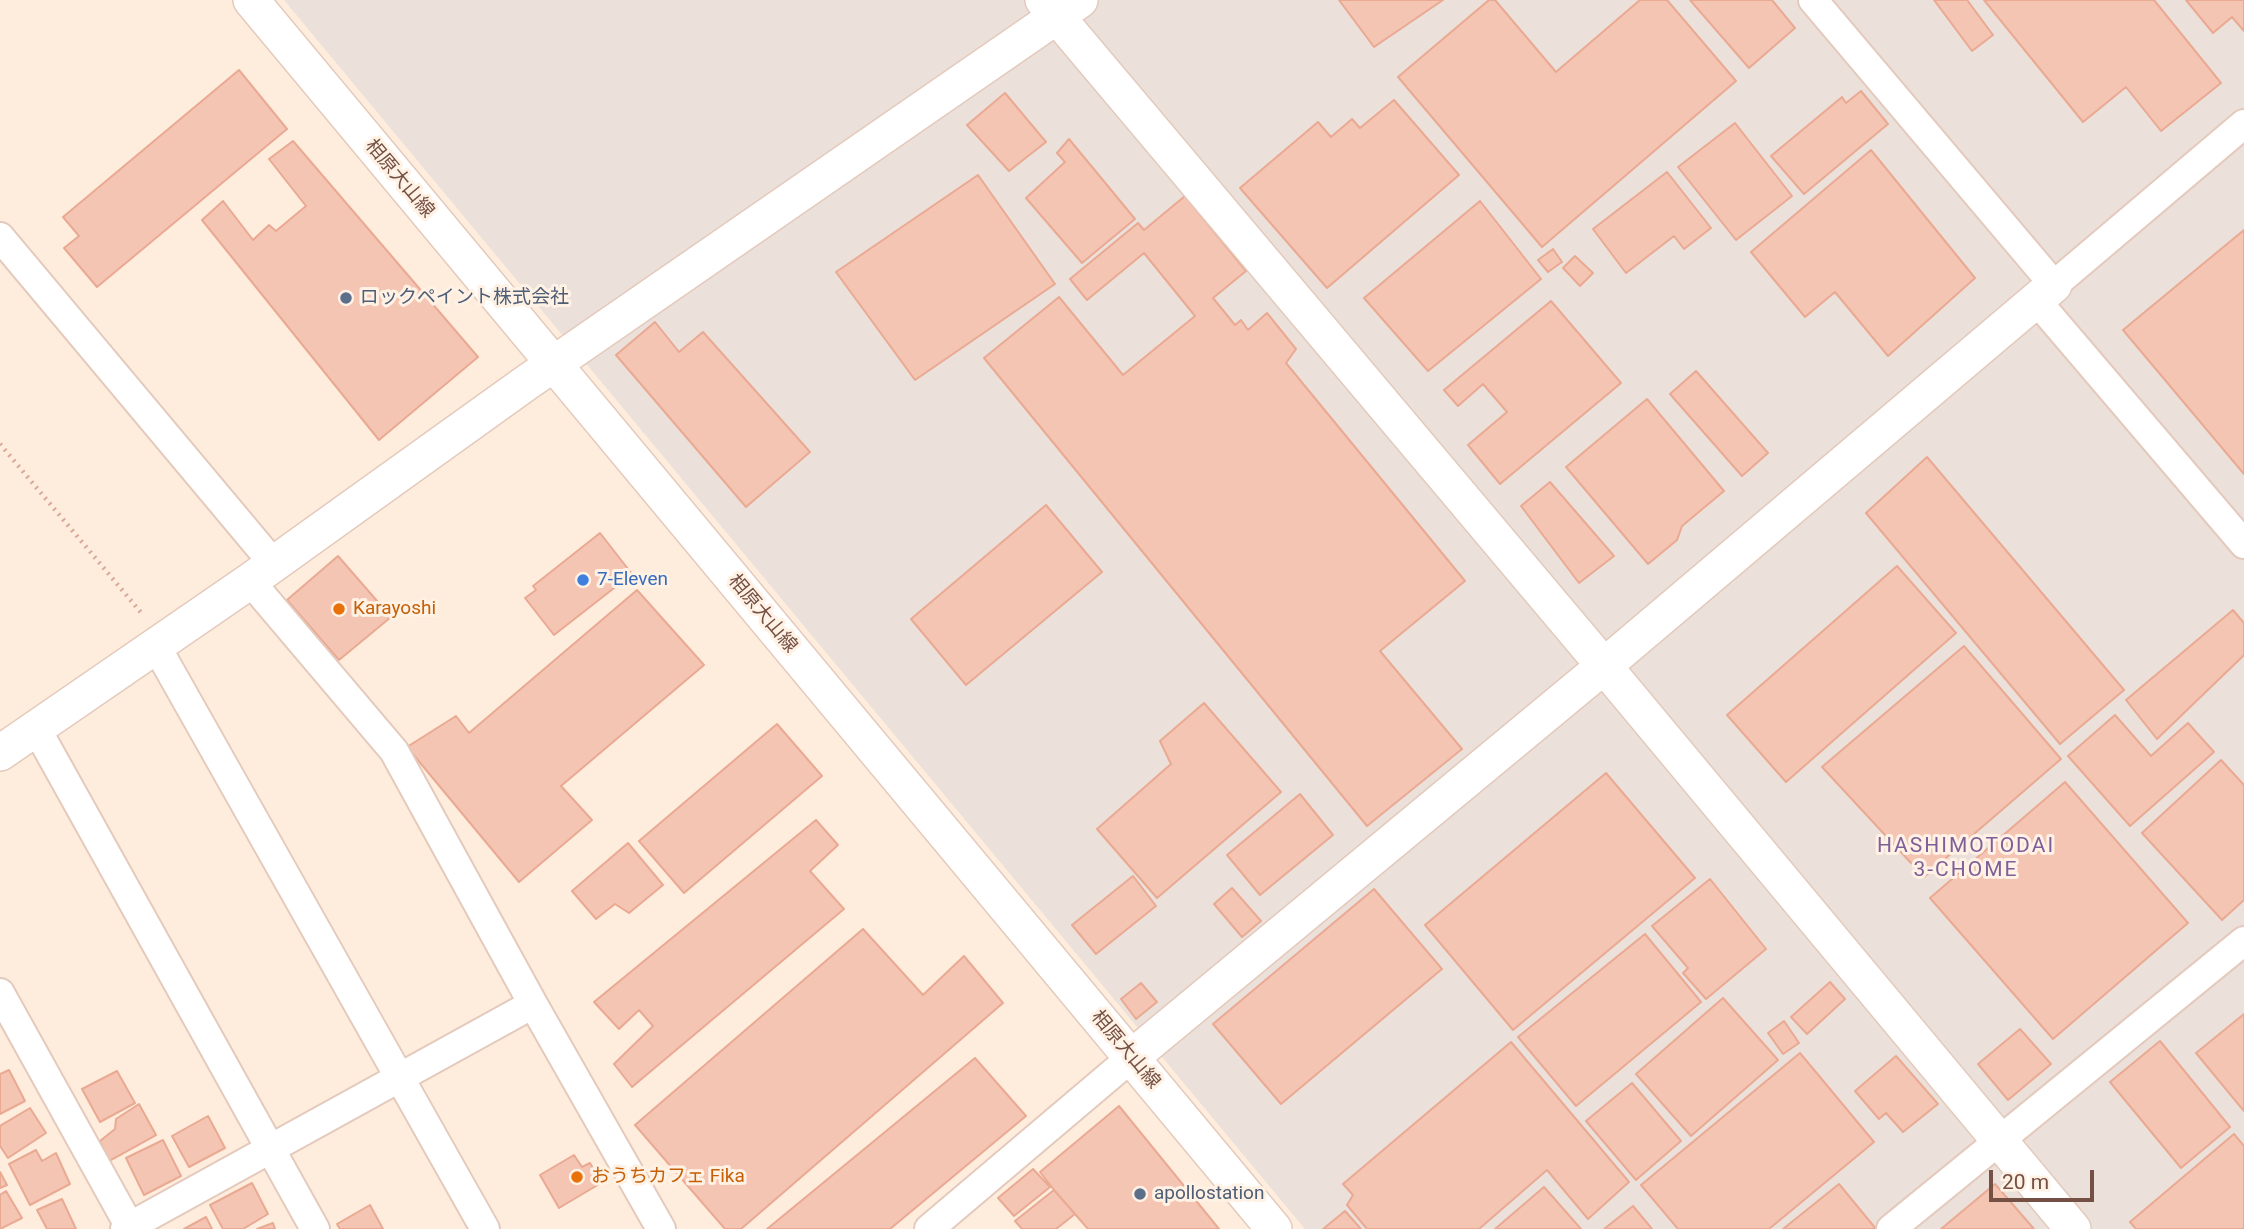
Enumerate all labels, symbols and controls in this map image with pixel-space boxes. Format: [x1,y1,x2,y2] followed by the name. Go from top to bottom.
[360,135,438,223] street label: 相原大山線
[360,287,569,309] place label: ロックペイント株式会社
[338,290,354,306] marker: ロックペイント株式会社
[597,569,668,591] place label: 7-Eleven
[723,570,801,658] street label: 相原大山線
[575,572,591,588] marker: 7-Eleven
[353,598,436,620] place label: Karayoshi
[331,601,347,617] marker: Karayoshi
[1878,834,2054,884] district label: HASHIMOTODAI 3-CHOME
[1086,1006,1164,1094] street label: 相原大山線
[1992,1156,2097,1200] scale bar
[591,1166,745,1188] place label: おうちカフェ Fika
[569,1169,585,1185] marker: おうちカフェ Fika
[2002,1170,2049,1194] text: 20 m
[1154,1183,1264,1205] place label: apollostation
[1132,1186,1148,1202] marker: apollostation

